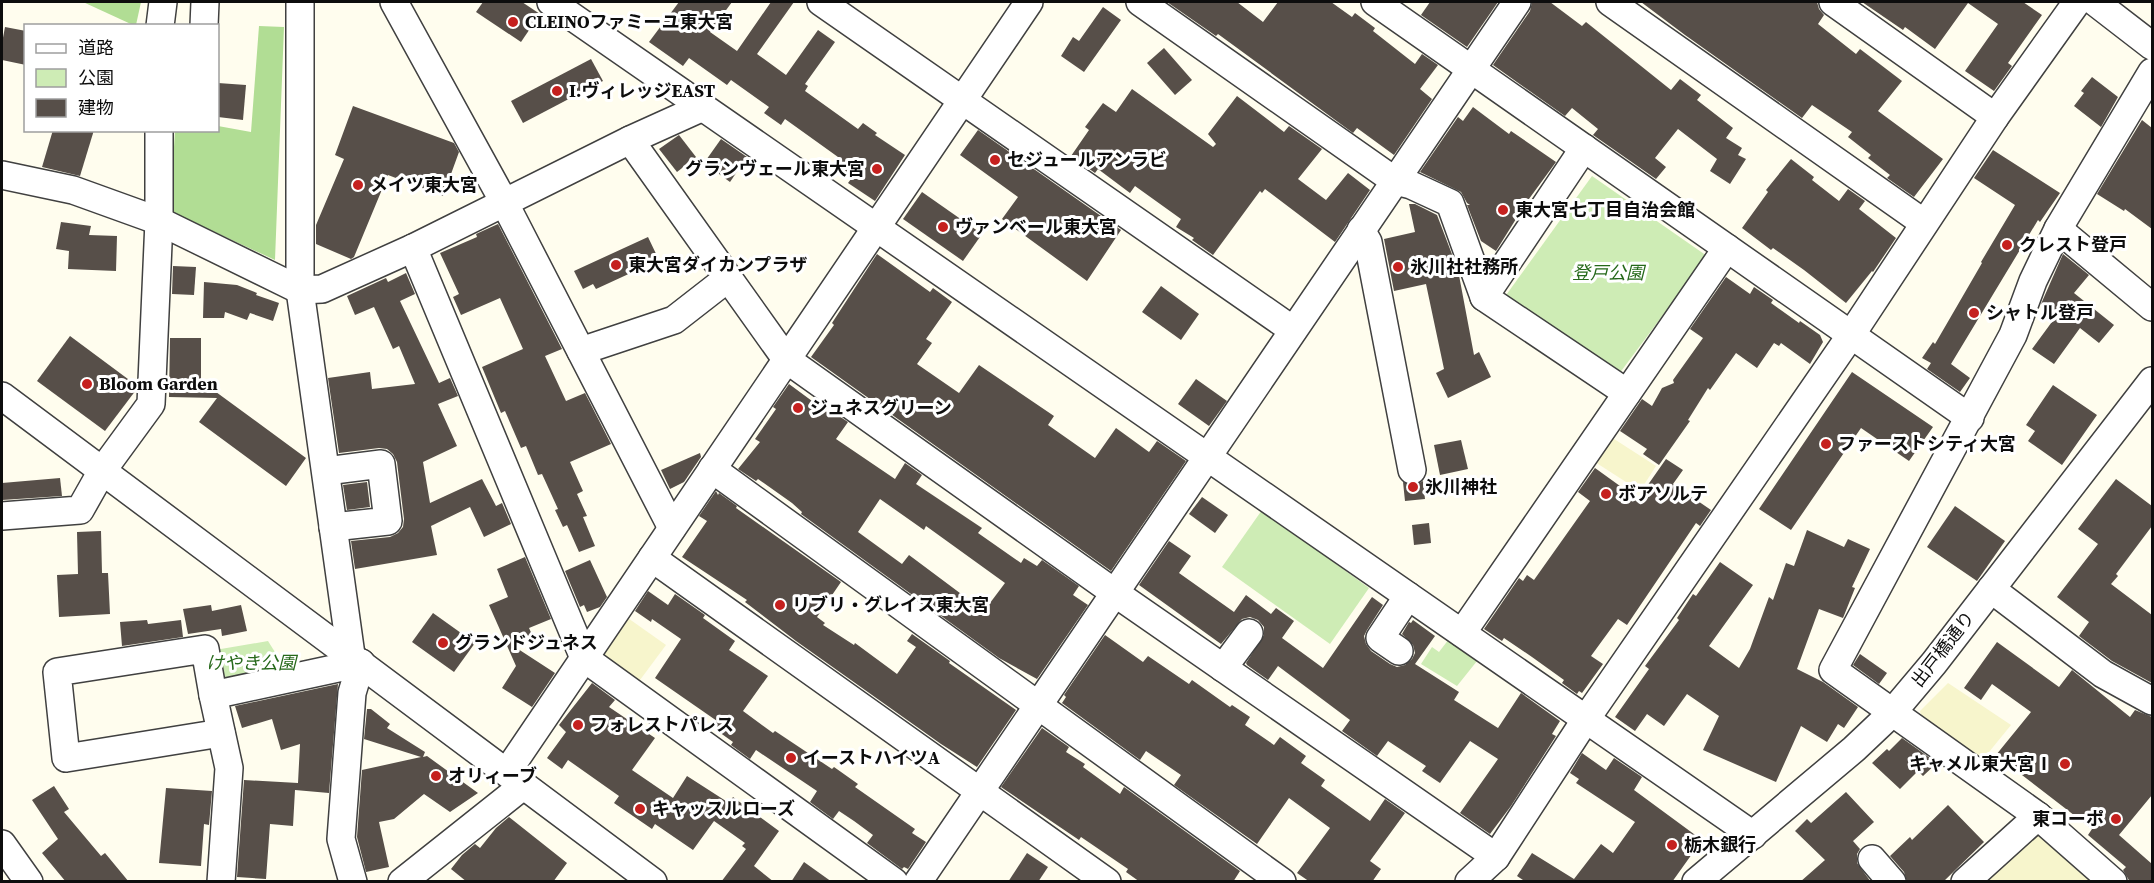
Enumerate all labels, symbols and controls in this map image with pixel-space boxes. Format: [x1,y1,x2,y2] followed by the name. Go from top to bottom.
[525,9,734,34] place label: CLEINOファミーユ東大宮
[506,15,520,29] marker: CLEINOファミーユ東大宮
[24,24,219,132] legend
[78,35,114,60] text: 道路
[78,65,114,90] text: 公園
[569,78,716,103] place label: I.ヴィレッジEAST
[550,84,564,98] marker: I.ヴィレッジEAST
[78,95,114,120] text: 建物
[1007,147,1167,172] place label: セジュールアンラビ
[988,153,1002,167] marker: セジュールアンラビ
[685,156,865,181] place label: グランヴェール東大宮
[870,162,884,176] marker: グランヴェール東大宮
[370,172,478,197] place label: メイツ東大宮
[351,178,365,192] marker: メイツ東大宮
[1515,197,1695,222] place label: 東大宮七丁目自治会館
[1496,203,1510,217] marker: 東大宮七丁目自治会館
[955,214,1117,239] place label: ヴァンベール東大宮
[936,220,950,234] marker: ヴァンベール東大宮
[2019,232,2127,257] place label: クレスト登戸
[2000,238,2014,252] marker: クレスト登戸
[628,252,807,277] place label: 東大宮ダイカンプラザ
[1410,254,1518,279] place label: 氷川社社務所
[609,258,623,272] marker: 東大宮ダイカンプラザ
[1391,260,1405,274] marker: 氷川社社務所
[1572,260,1647,285] park label: 登戸公園
[1986,300,2094,325] place label: シャトル登戸
[1967,306,1981,320] marker: シャトル登戸
[99,371,218,396] place label: Bloom Garden
[80,377,94,391] marker: Bloom Garden
[810,395,952,420] place label: ジュネスグリーン
[791,401,805,415] marker: ジュネスグリーン
[1838,431,2016,456] place label: ファーストシティ大宮
[1819,437,1833,451] marker: ファーストシティ大宮
[1425,474,1497,499] place label: 氷川神社
[1406,480,1420,494] marker: 氷川神社
[1618,481,1708,506] place label: ボアソルテ
[1599,487,1613,501] marker: ボアソルテ
[792,592,989,617] place label: リブリ・グレイス東大宮
[773,598,787,612] marker: リブリ・グレイス東大宮
[1905,606,1980,692] street label: 出戸橋通り
[455,630,598,655] place label: グランドジュネス
[436,636,450,650] marker: グランドジュネス
[206,650,299,675] park label: けやき公園
[590,712,734,737] place label: フォレストパレス
[571,718,585,732] marker: フォレストパレス
[803,745,940,770] place label: イーストハイツA
[784,751,798,765] marker: イーストハイツA
[1909,751,2053,776] place label: キャメル東大宮Ⅰ
[2058,757,2072,771] marker: キャメル東大宮Ⅰ
[448,763,537,788] place label: オリィーブ
[429,769,443,783] marker: オリィーブ
[652,796,795,821] place label: キャッスルローズ
[633,802,647,816] marker: キャッスルローズ
[2032,806,2104,831] place label: 東コーポ
[2109,812,2123,826] marker: 東コーポ
[1684,832,1756,857] place label: 栃木銀行
[1665,838,1679,852] marker: 栃木銀行

